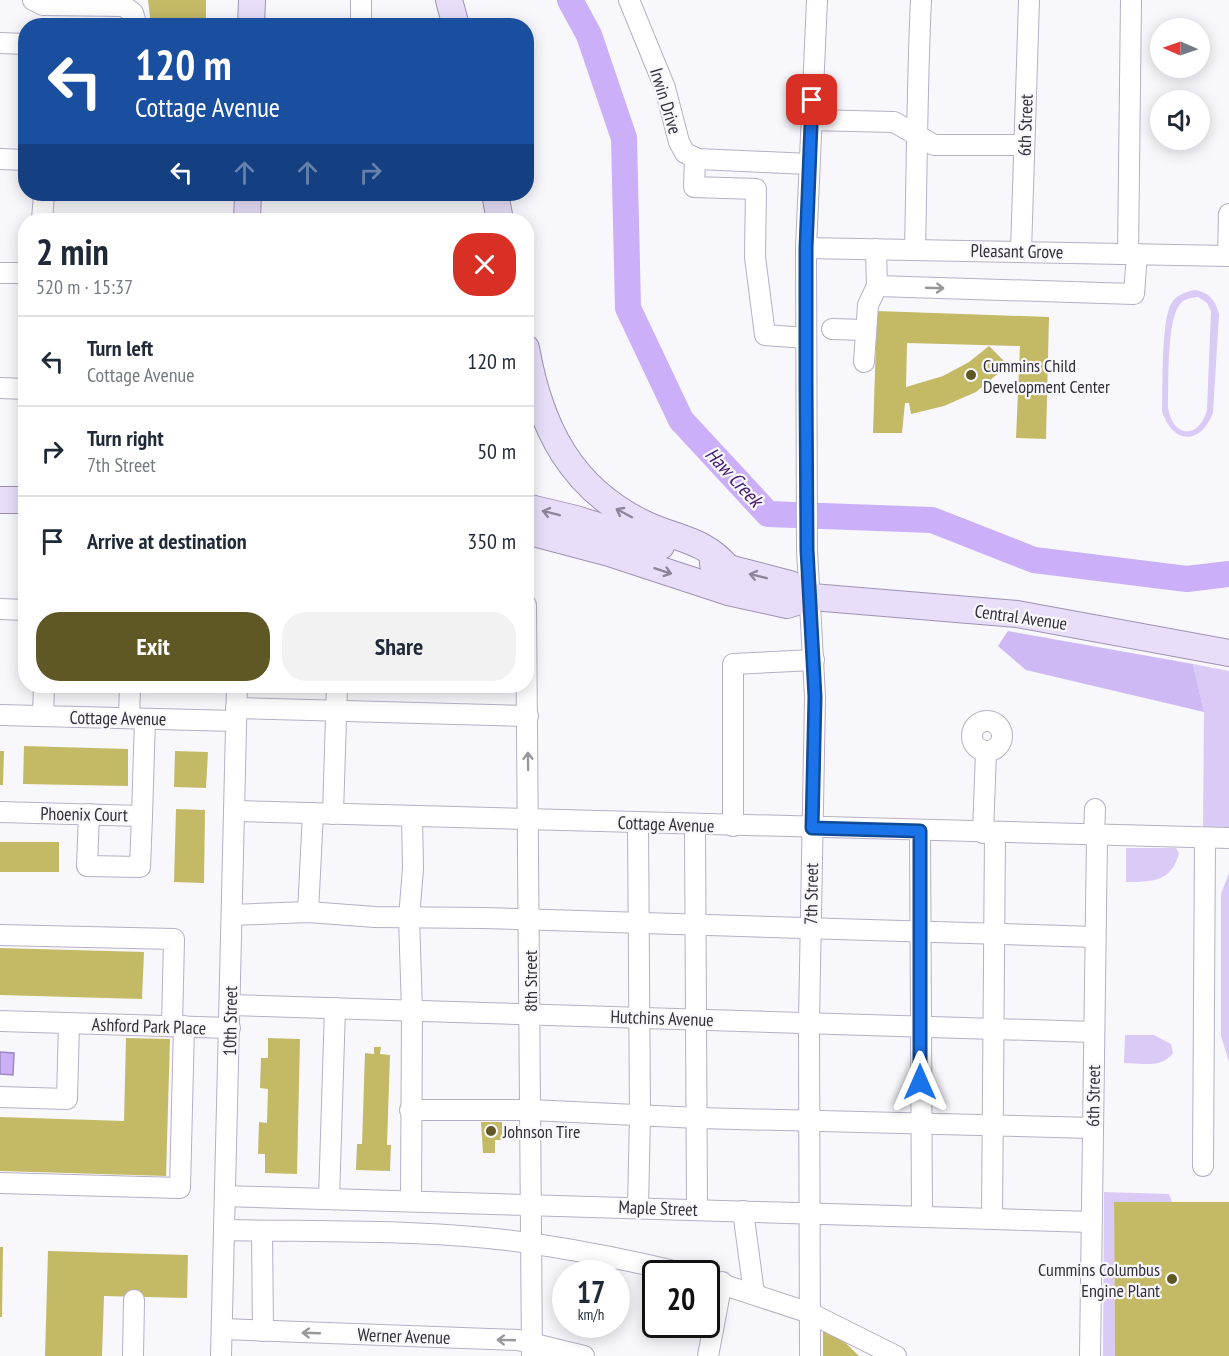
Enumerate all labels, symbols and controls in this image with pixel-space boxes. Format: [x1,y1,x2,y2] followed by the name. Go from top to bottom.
[1150,18,1210,78] north arrow
[1150,18,1210,150] map controls
[135,37,232,92] text: 120 m
[36,42,114,120] icon: left
[645,65,687,137] street label: Irwin Drive
[786,74,837,125] pin
[795,83,828,116] icon: arrive
[135,90,280,124] text: Cottage Avenue
[1150,90,1210,150] button: sound
[1012,94,1038,156] street label: 6th Street
[165,156,198,189] icon: left
[228,156,261,189] icon: ahead
[291,156,324,189] icon: ahead
[354,156,387,189] icon: right
[36,228,109,275] text: 2 min
[453,233,516,296] button: close
[970,239,1064,263] street label: Pleasant Grove
[36,274,133,300] text: 520 m · 15:37
[925,282,945,293] one-way arrow
[87,334,153,362] text: Turn left
[36,345,69,378] icon: left
[467,347,516,375] text: 120 m
[983,354,1110,398] place label: Cummins Child Development Center
[87,362,194,388] text: Cottage Avenue
[964,368,978,382] marker: Cummins Child Development Center
[87,424,164,452] text: Turn right
[36,435,69,468] icon: right
[477,437,516,465] text: 50 m
[700,441,770,514] water label: Haw Creek
[87,452,156,478] text: 7th Street
[542,506,561,518] one-way arrow
[616,507,633,519] one-way arrow
[36,525,69,558] icon: arrive
[87,527,247,555] text: Arrive at destination
[467,527,516,555] text: 350 m
[653,566,672,577] one-way arrow
[748,570,767,582] one-way arrow
[973,599,1069,635] street label: Central Avenue
[36,612,270,681] button: Exit
[282,612,516,681] button: Share
[69,706,167,730] street label: Cottage Avenue
[522,751,534,771] one-way arrow
[40,802,128,826] street label: Phoenix Court
[617,811,715,837] street label: Cottage Avenue
[799,863,823,925] street label: 7th Street
[519,950,542,1012] street label: 8th Street
[218,986,242,1056] street label: 10th Street
[610,1005,714,1031] street label: Hutchins Avenue
[91,1013,207,1039] street label: Ashford Park Place
[888,1050,952,1114] position arrow
[1081,1065,1105,1127] street label: 6th Street
[502,1120,580,1143] place label: Johnson Tire
[484,1124,498,1138] marker: Johnson Tire
[618,1195,698,1221] street label: Maple Street
[1038,1258,1160,1302] place label: Cummins Columbus Engine Plant
[642,1260,720,1338] speed limit sign: 20
[577,1272,605,1311] text: 17
[1165,1272,1179,1286] marker: Cummins Columbus Engine Plant
[578,1305,604,1324] text: km/h
[357,1323,451,1349] street label: Werner Avenue
[302,1327,322,1338] one-way arrow
[497,1334,517,1345] one-way arrow

